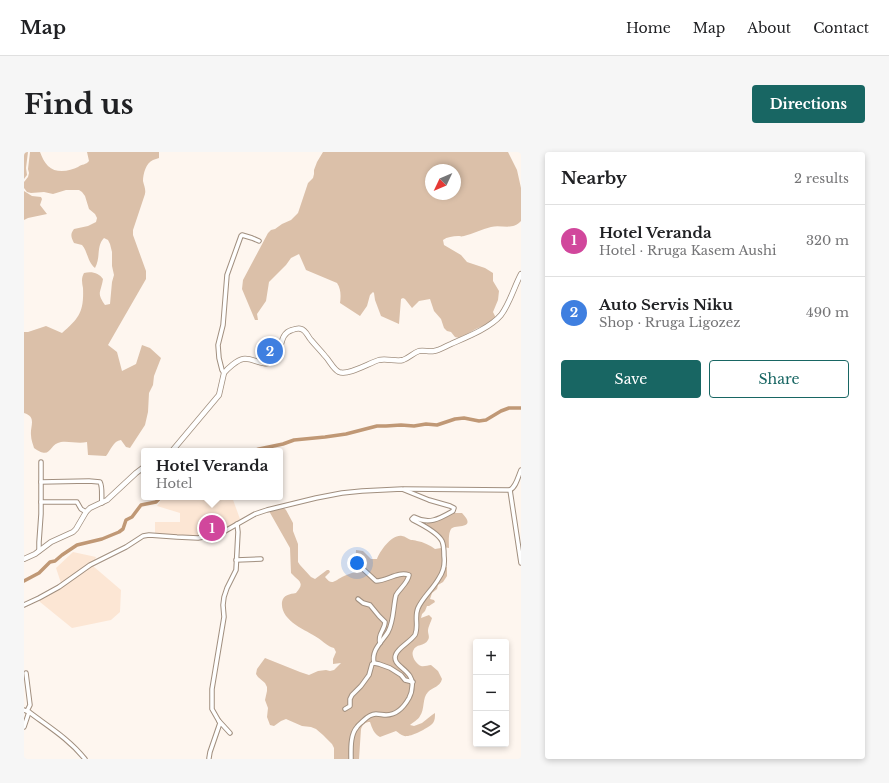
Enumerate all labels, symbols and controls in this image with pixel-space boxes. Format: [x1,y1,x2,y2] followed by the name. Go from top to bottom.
[20,16,66,39] text: Map
[626,19,671,37] text: Home
[693,19,725,37] text: Map
[747,19,791,37] text: About
[813,19,869,37] text: Contact
[752,85,865,123] button: Directions
[24,87,134,122] text: Find us
[425,164,461,200] north arrow
[561,168,627,189] text: Nearby
[794,170,849,187] text: 2 results
[599,223,712,242] text: Hotel Veranda
[571,232,577,249] text: 1
[806,232,849,249] text: 320 m
[599,242,776,259] text: Hotel · Rruga Kasem Aushi
[599,295,733,314] text: Auto Servis Niku
[570,304,578,321] text: 2
[806,304,849,321] text: 490 m
[599,314,741,331] text: Shop · Rruga Ligozez
[257,336,283,366] pin: 2
[561,360,701,398] button: Save
[709,360,849,398] button: Share
[141,448,283,500] popup
[156,456,268,475] text: Hotel Veranda
[156,475,193,492] text: Hotel
[199,513,225,543] pin: 1
[347,553,367,573] your location
[473,639,509,747] map controls
[473,639,509,675] button: +
[473,675,509,711] button: −
[473,711,509,747] button: layers

